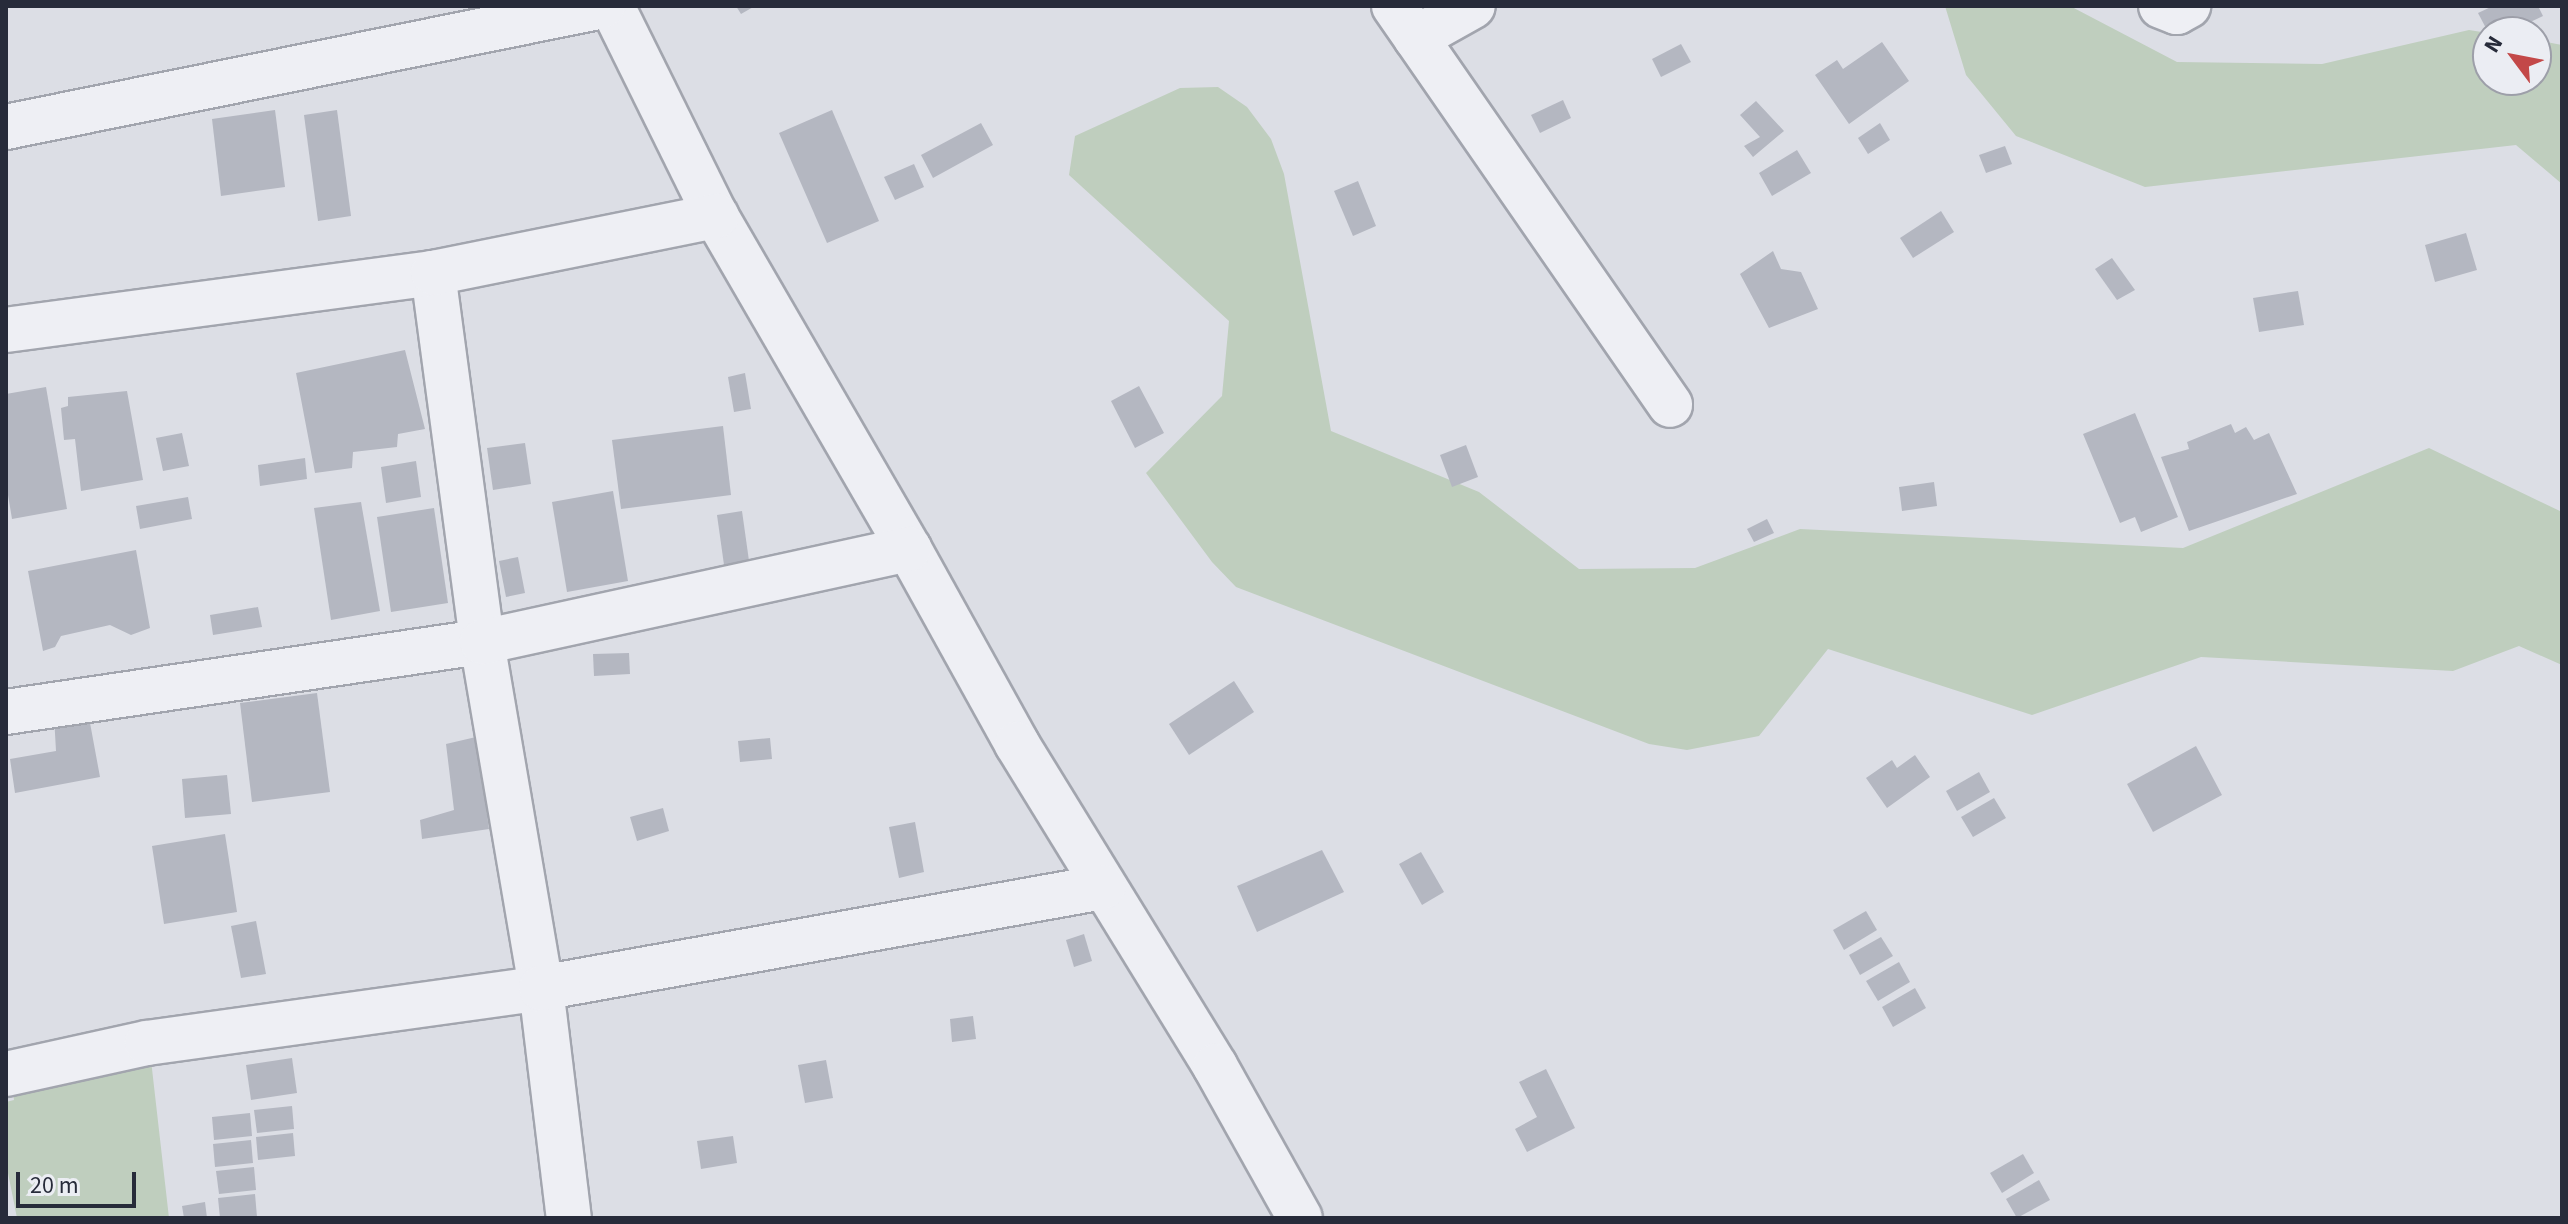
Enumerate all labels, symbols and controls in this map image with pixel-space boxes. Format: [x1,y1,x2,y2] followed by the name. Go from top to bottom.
[2472,16,2552,96] north arrow
[2476,30,2511,59] text: N
[20,1156,140,1206] scale bar
[30,1168,79,1203] text: 20 m

